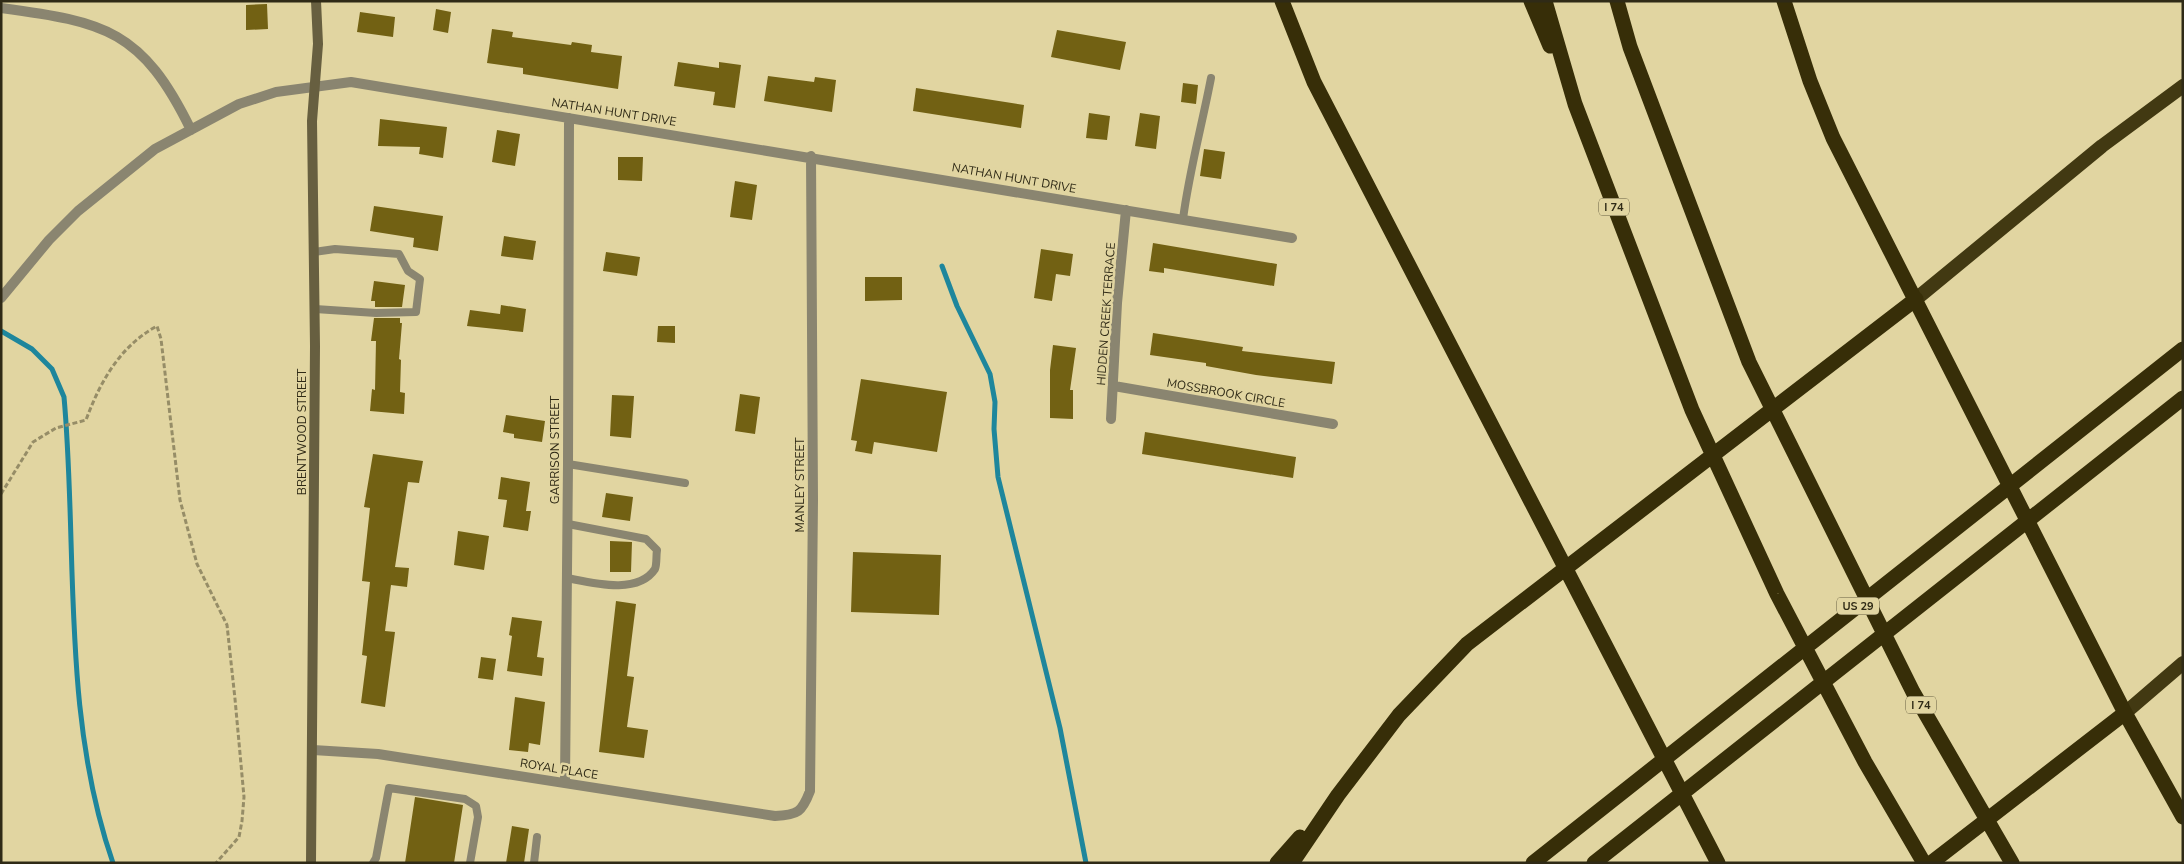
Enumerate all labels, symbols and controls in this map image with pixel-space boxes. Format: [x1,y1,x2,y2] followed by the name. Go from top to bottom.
[550,94,678,130] street label: NATHAN HUNT DRIVE
[951,159,1077,197] street label: NATHAN HUNT DRIVE
[1599,198,1629,216] road number: I 74
[1093,242,1119,386] street label: HIDDEN CREEK TERRACE
[294,368,310,495] street label: BRENTWOOD STREET
[1166,375,1286,411] street label: MOSSBROOK CIRCLE
[547,395,563,504] street label: GARRISON STREET
[792,437,808,533] street label: MANLEY STREET
[1837,598,1879,614] road number: US 29
[1906,696,1936,714] road number: I 74
[519,755,599,783] street label: ROYAL PLACE

